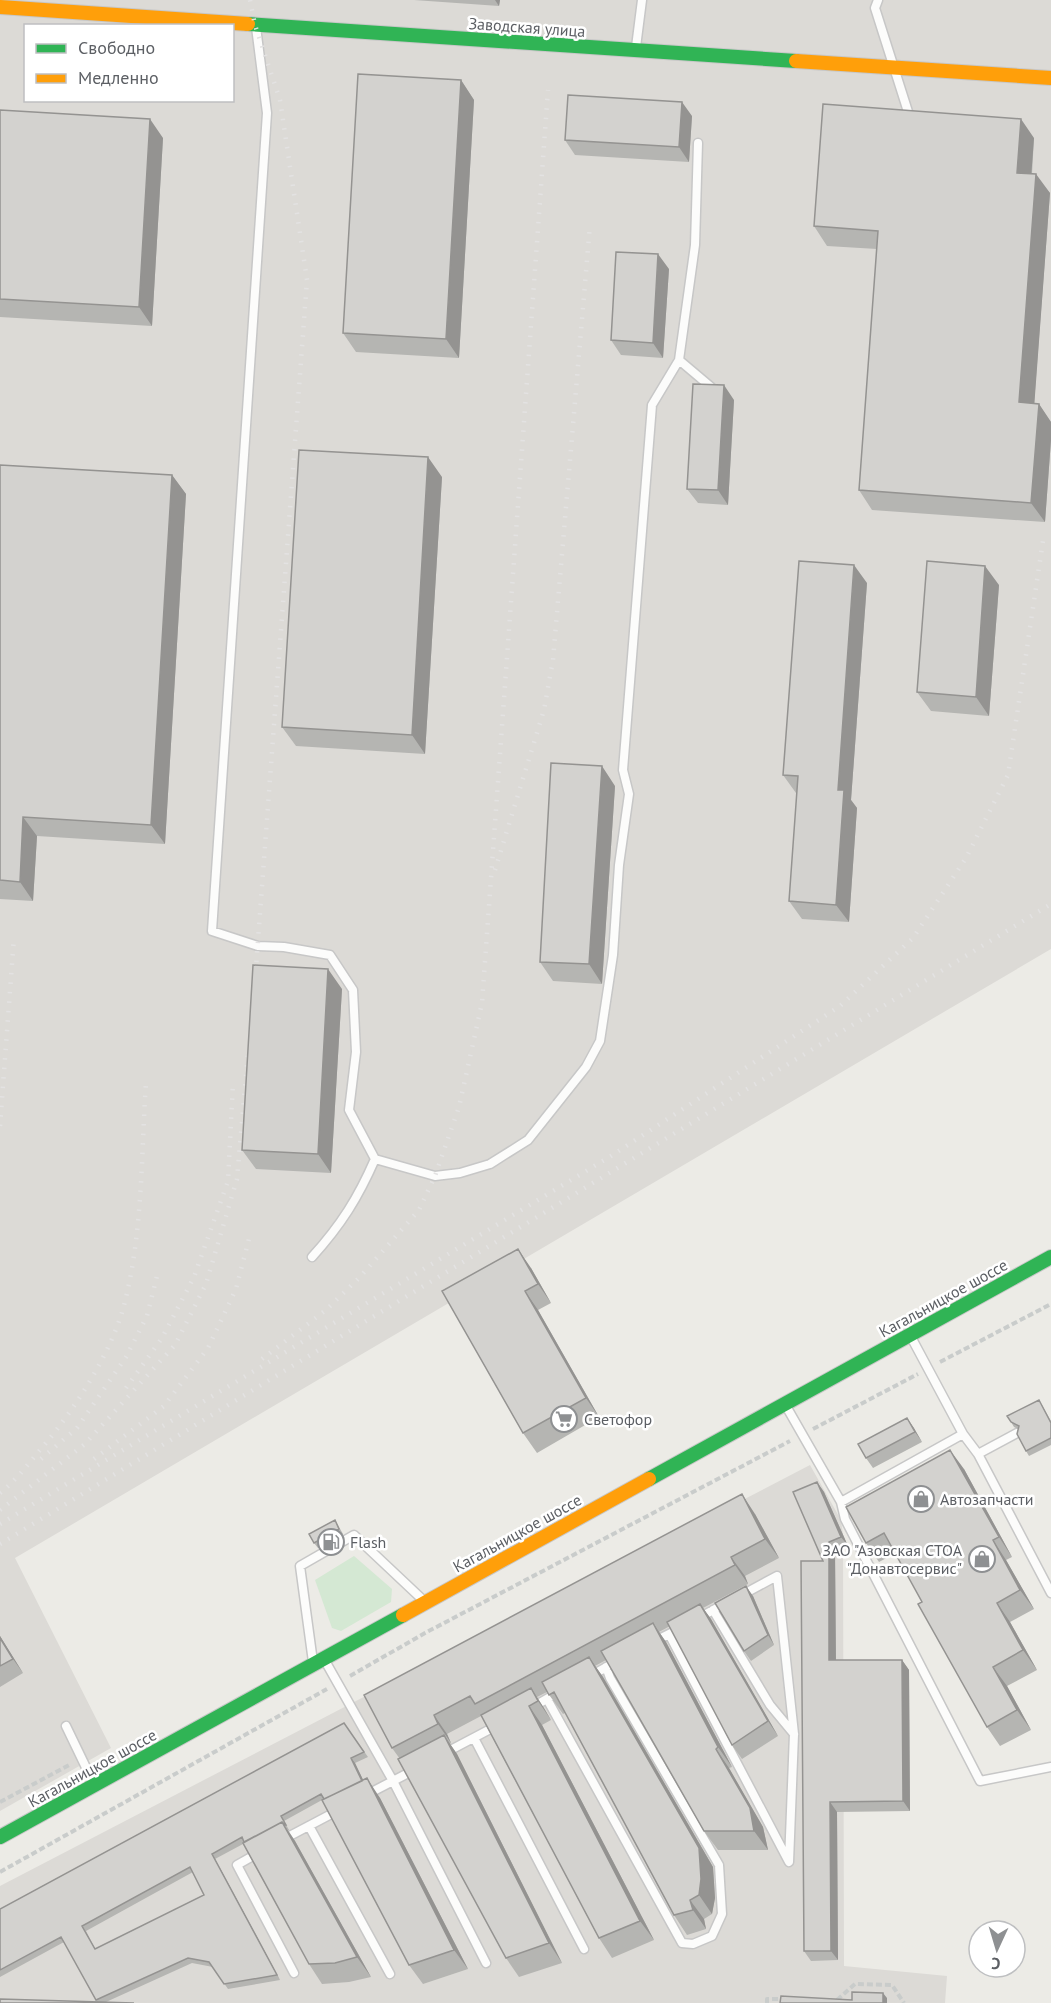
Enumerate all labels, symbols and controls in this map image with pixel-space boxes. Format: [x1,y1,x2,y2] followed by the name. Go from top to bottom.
[468,13,586,41] street label: Заводская улица
[24,24,234,102] legend
[78,36,155,59] text: Свободно
[78,66,159,89] text: Медленно
[875,1254,1011,1342] street label: Кагальницкое шоссе
[549,1404,579,1434] supermarket icon: Светофор
[584,1409,652,1429] place label: Светофор
[906,1484,936,1514] shop icon: Автозапчасти
[449,1489,585,1577] street label: Кагальницкое шоссе
[940,1489,1033,1509] place label: Автозапчасти
[316,1527,346,1557] fuel station icon: Flash
[350,1532,386,1552] place label: Flash
[822,1540,963,1578] place label: ЗАО "Азовская СТОА "Донавтосервис"
[967,1544,997,1574] shop icon: ЗАО "Азовская СТОА "Донавтосервис"
[24,1724,160,1812] street label: Кагальницкое шоссе
[967,1919,1027,1979] north arrow
[991,1954,1001,1974] text: С

